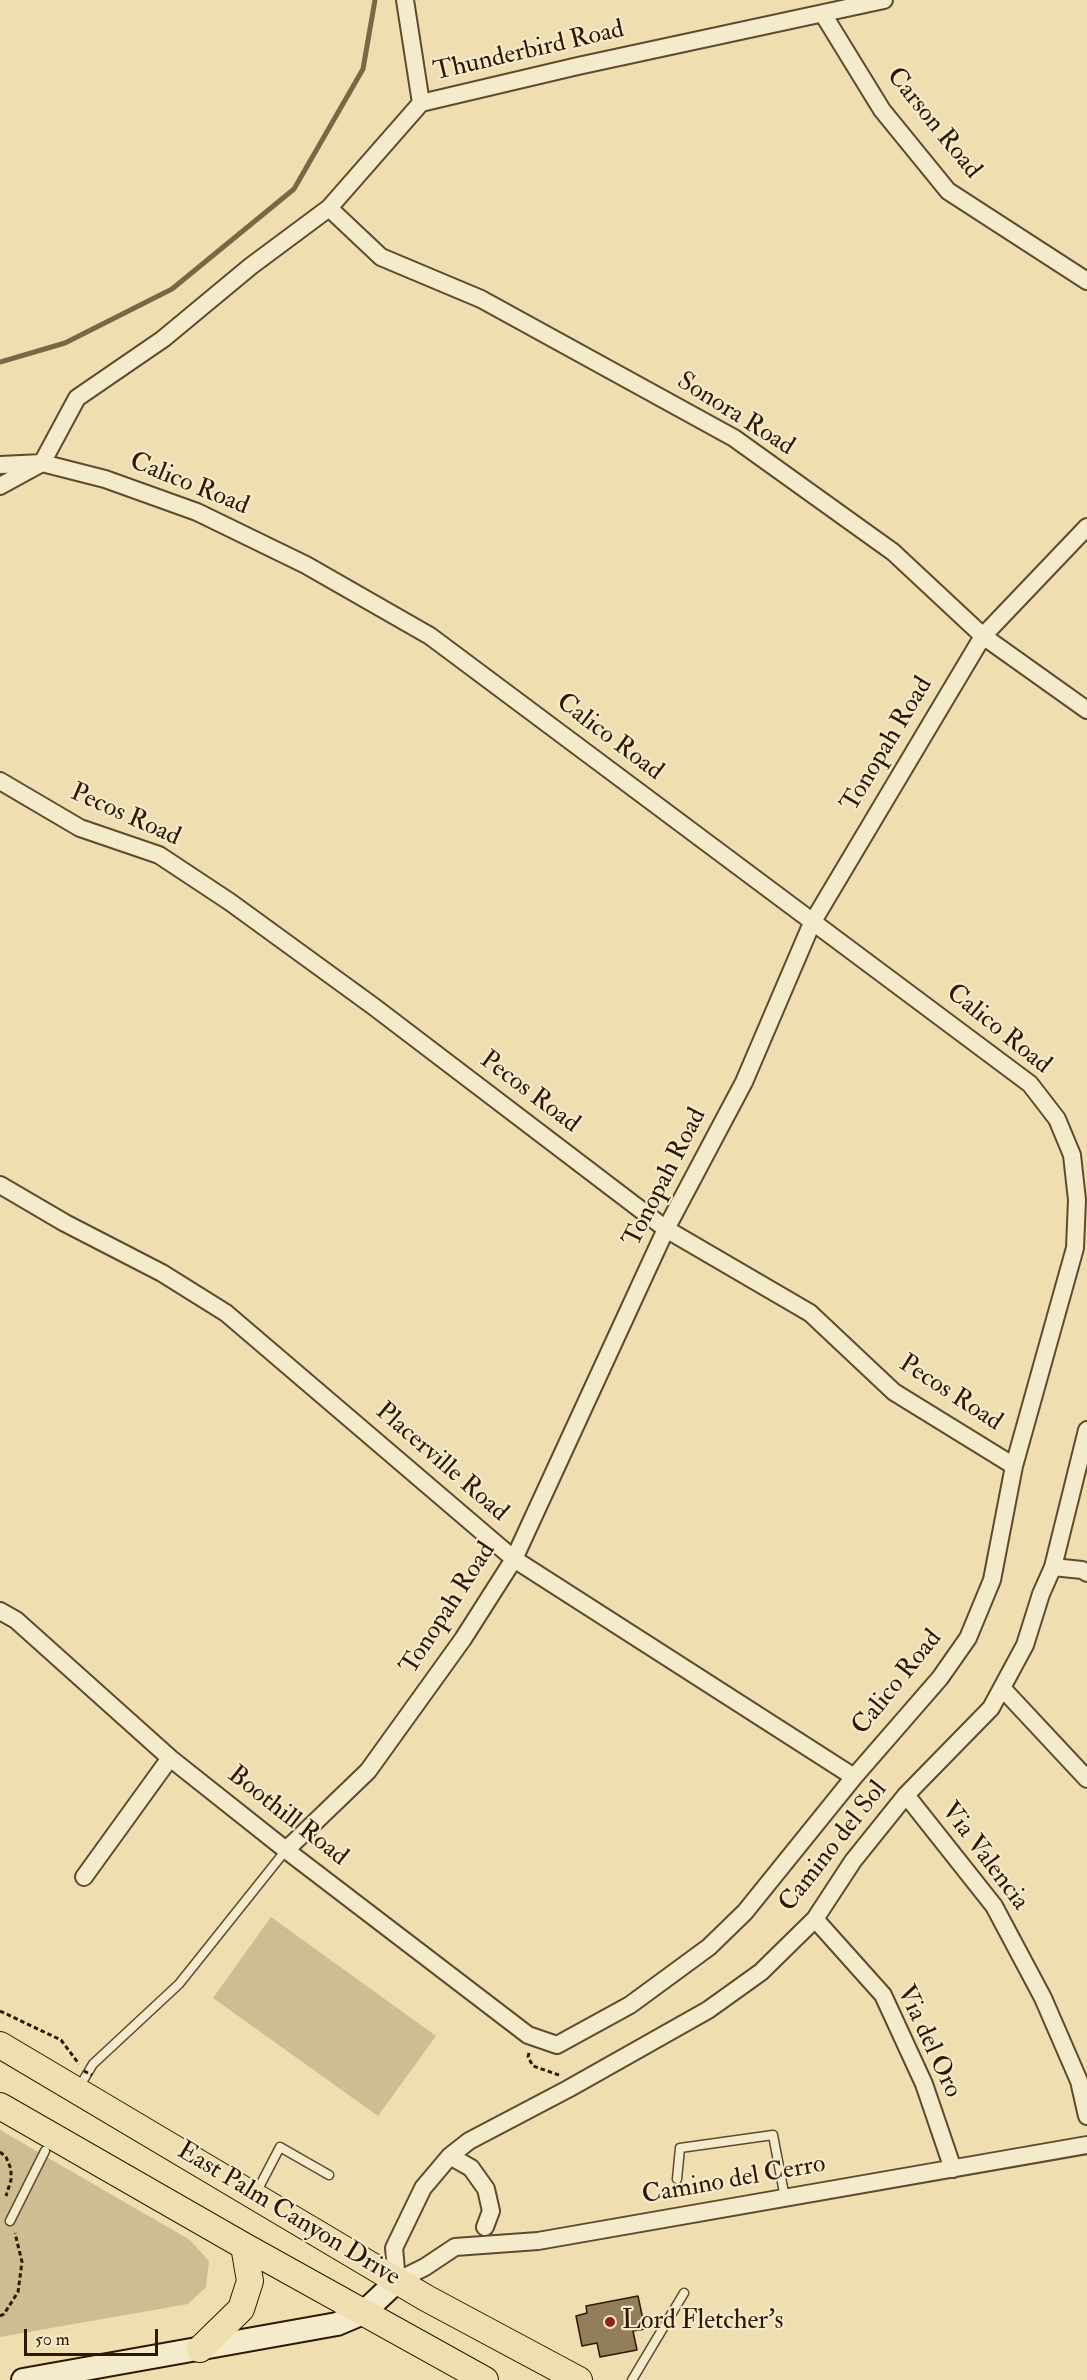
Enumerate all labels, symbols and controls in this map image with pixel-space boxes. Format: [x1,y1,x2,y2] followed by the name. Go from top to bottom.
[431,15,627,89] street label: Thunderbird Road
[879,62,987,186] street label: Carson Road
[670,367,800,463] street label: Sonora Road
[125,447,253,523] street label: Calico Road
[836,672,940,818] street label: Tonopah Road
[549,688,669,788] street label: Calico Road
[65,778,185,854] street label: Pecos Road
[939,978,1057,1082] street label: Calico Road
[473,1045,585,1141] street label: Pecos Road
[618,1103,714,1253] street label: Tonopah Road
[892,1349,1008,1439] street label: Pecos Road
[368,1397,514,1529] street label: Placerville Road
[395,1537,503,1681] street label: Tonopah Road
[846,1624,950,1742] street label: Calico Road
[221,1760,353,1874] street label: Boothill Road
[773,1775,895,1919] street label: Camino del Sol
[933,1797,1035,1917] street label: Via Valencia
[888,1981,968,2103] street label: Via del Oro
[171,2136,405,2294] street label: East Palm Canyon Drive
[640,2150,828,2212] street label: Camino del Cerro
[622,2306,783,2338] place label: Lord Fletcher's
[603,2315,617,2329] marker: Lord Fletcher's
[27,2317,160,2355] scale bar
[35,2328,70,2351] text: 50 m

